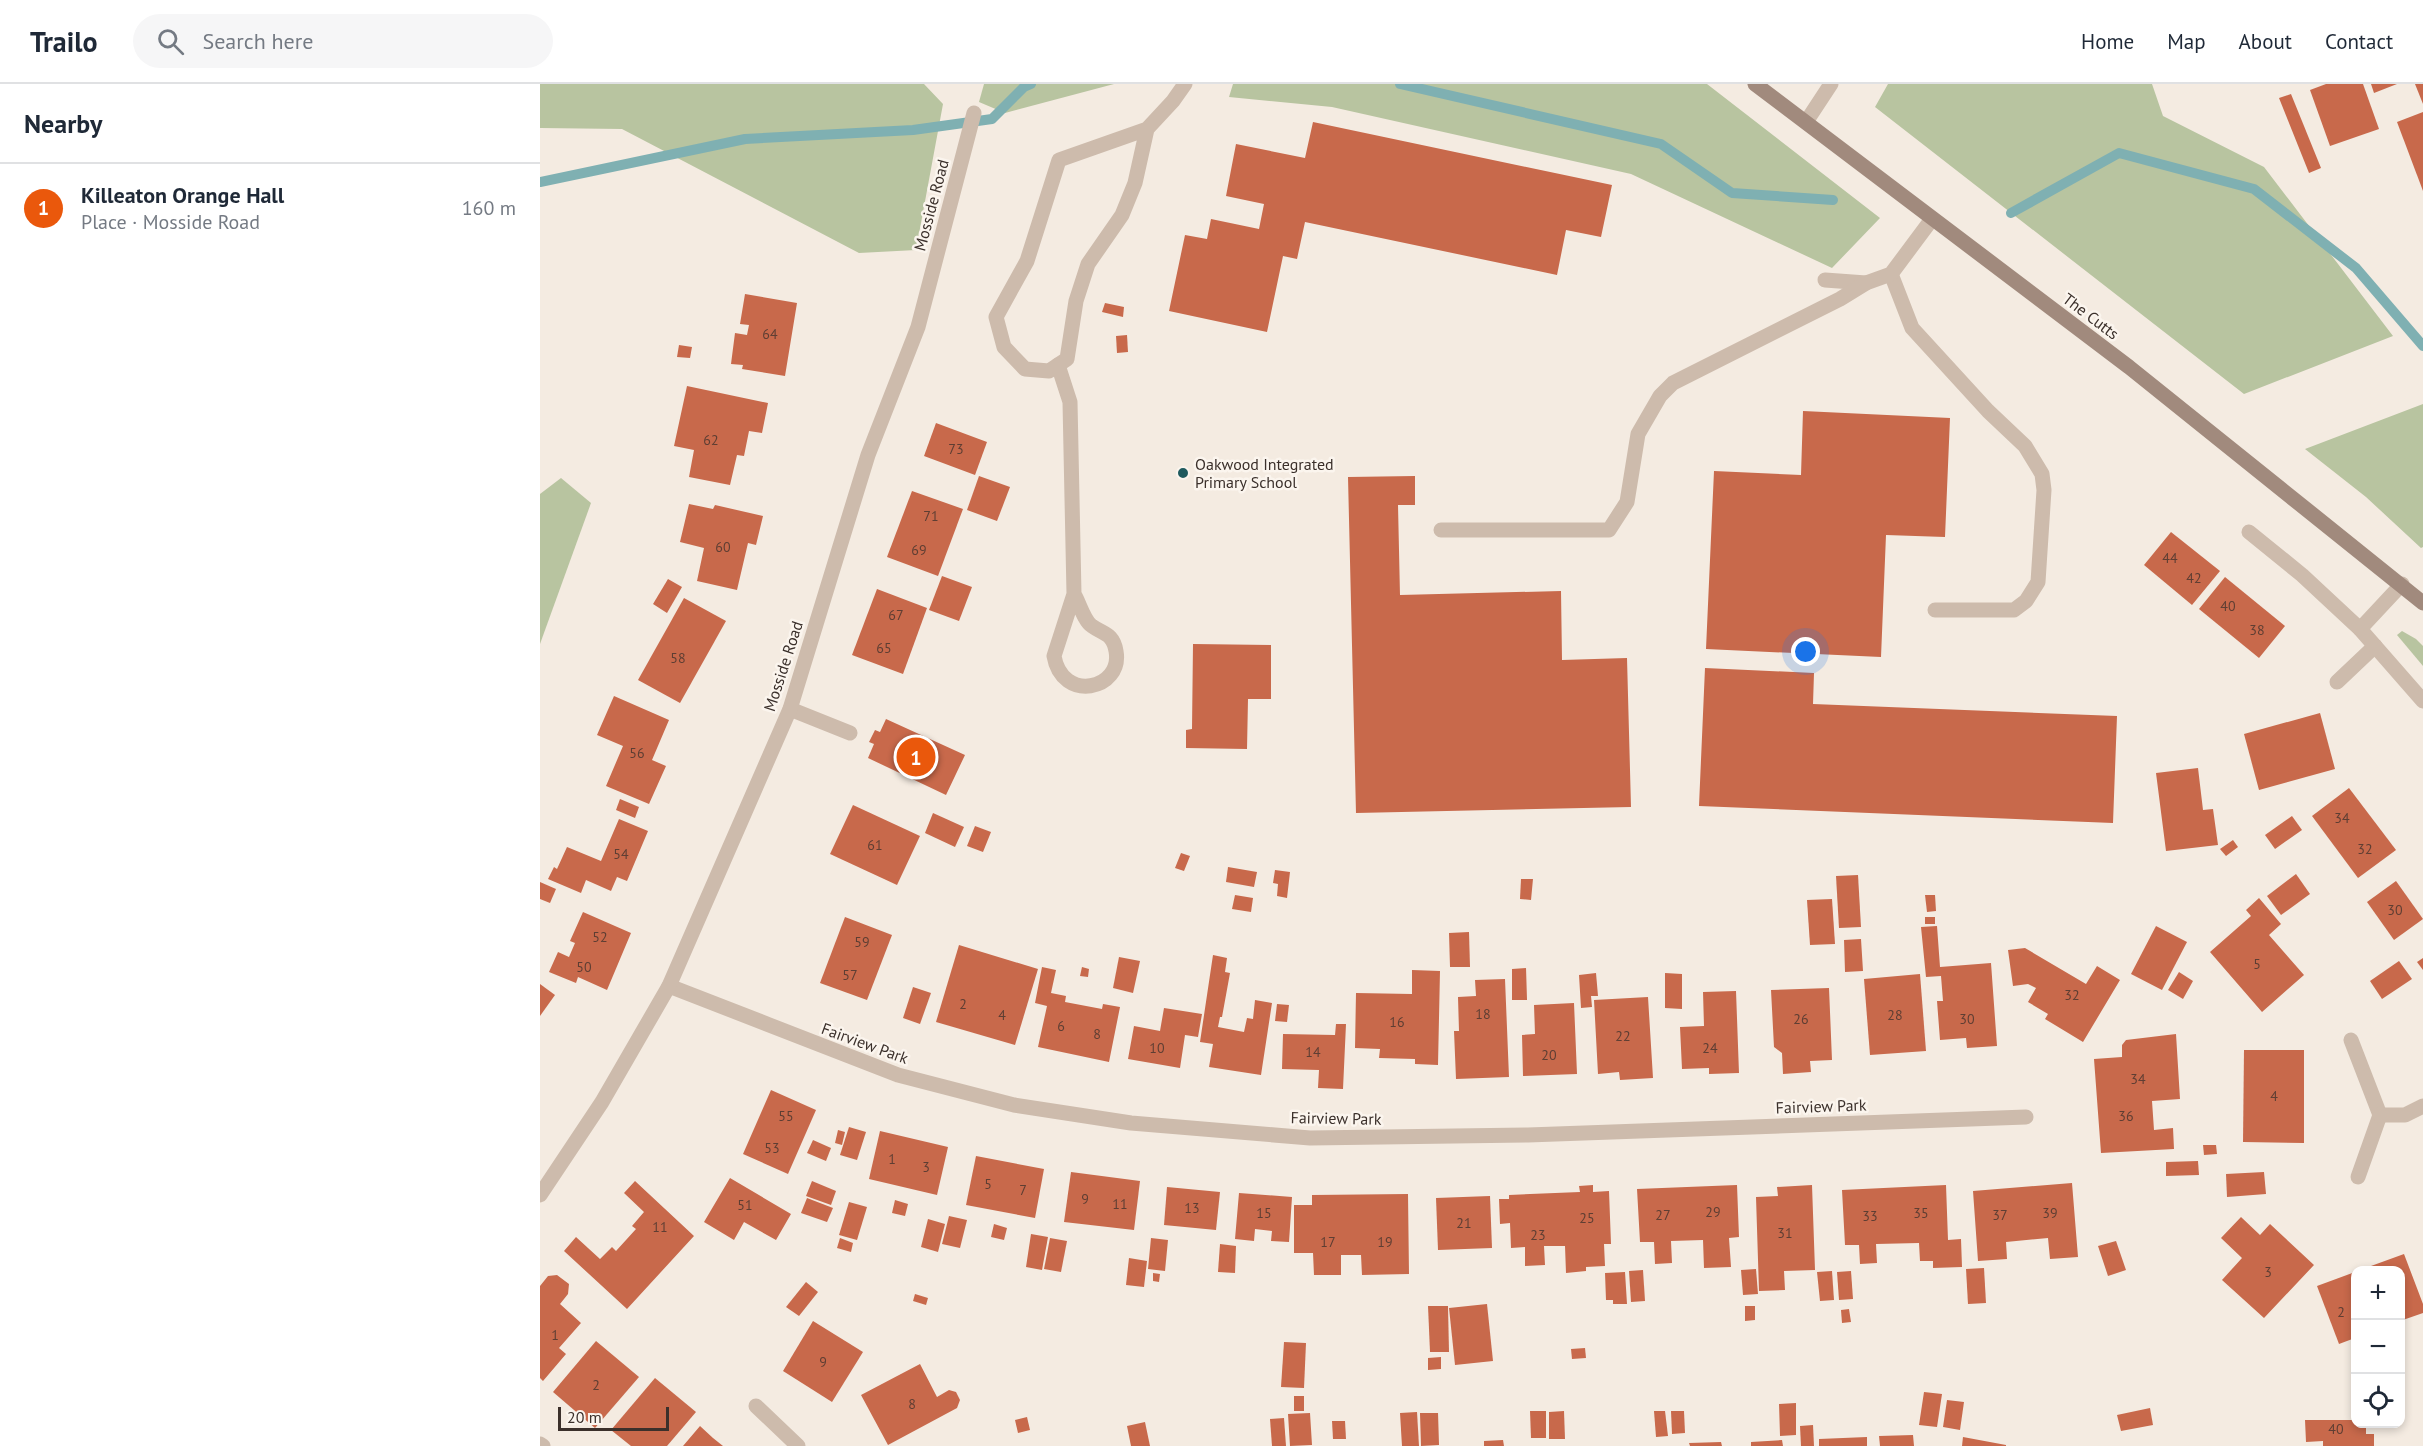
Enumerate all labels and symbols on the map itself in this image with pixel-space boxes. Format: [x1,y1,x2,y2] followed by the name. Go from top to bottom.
[909,157,953,253] street label: Mosside Road
[2059,288,2123,344] street label: The Cutts
[762,325,778,343] house number: 64
[703,431,719,449] house number: 62
[948,440,964,458] house number: 73
[1195,454,1334,492] place label: Oakwood Integrated Primary School
[1176,466,1190,480] marker: Oakwood Integrated Primary School
[923,507,939,525] house number: 71
[715,538,731,556] house number: 60
[911,541,927,559] house number: 69
[2162,549,2178,567] house number: 44
[2186,569,2202,587] house number: 42
[2220,597,2236,615] house number: 40
[888,606,904,624] house number: 67
[759,618,807,714] street label: Mosside Road
[2249,621,2265,639] house number: 38
[1791,637,1820,666] your location
[876,639,892,657] house number: 65
[670,649,686,667] house number: 58
[896,734,935,780] pin: 1
[629,744,645,762] house number: 56
[2334,809,2350,827] house number: 34
[867,836,883,854] house number: 61
[2357,840,2373,858] house number: 32
[613,845,629,863] house number: 54
[2387,901,2403,919] house number: 30
[592,928,608,946] house number: 52
[854,933,870,951] house number: 59
[2253,955,2261,973] house number: 5
[576,958,592,976] house number: 50
[842,966,858,984] house number: 57
[2064,986,2080,1004] house number: 32
[959,995,967,1013] house number: 2
[1475,1005,1491,1023] house number: 18
[998,1006,1006,1024] house number: 4
[1887,1006,1903,1024] house number: 28
[1793,1010,1809,1028] house number: 26
[1959,1010,1975,1028] house number: 30
[1389,1013,1405,1031] house number: 16
[1057,1017,1065,1035] house number: 6
[819,1018,911,1068] street label: Fairview Park
[1093,1025,1101,1043] house number: 8
[1615,1027,1631,1045] house number: 22
[1149,1039,1165,1057] house number: 10
[1702,1039,1718,1057] house number: 24
[1305,1043,1321,1061] house number: 14
[1541,1046,1557,1064] house number: 20
[2130,1070,2146,1088] house number: 34
[2270,1087,2278,1105] house number: 4
[1775,1094,1867,1118] street label: Fairview Park
[778,1107,794,1125] house number: 55
[1290,1107,1382,1129] street label: Fairview Park
[2118,1107,2134,1125] house number: 36
[764,1139,780,1157] house number: 53
[888,1150,896,1168] house number: 1
[922,1158,930,1176] house number: 3
[984,1175,992,1193] house number: 5
[1019,1181,1027,1199] house number: 7
[1081,1190,1089,1208] house number: 9
[1112,1195,1128,1213] house number: 11
[737,1196,753,1214] house number: 51
[1184,1199,1200,1217] house number: 13
[1705,1203,1721,1221] house number: 29
[1256,1204,1272,1222] house number: 15
[1913,1204,1929,1222] house number: 35
[2042,1204,2058,1222] house number: 39
[1655,1206,1671,1224] house number: 27
[1992,1206,2008,1224] house number: 37
[1862,1207,1878,1225] house number: 33
[1579,1209,1595,1227] house number: 25
[1456,1214,1472,1232] house number: 21
[652,1218,668,1236] house number: 11
[1777,1224,1793,1242] house number: 31
[1530,1226,1546,1244] house number: 23
[1320,1233,1336,1251] house number: 17
[1377,1233,1393,1251] house number: 19
[2264,1263,2272,1281] house number: 3
[2337,1303,2345,1321] house number: 2
[551,1326,559,1344] house number: 1
[819,1353,827,1371] house number: 9
[592,1376,600,1394] house number: 2
[908,1395,916,1413] house number: 8
[558,1404,669,1432] scale bar
[2328,1420,2344,1438] house number: 40

